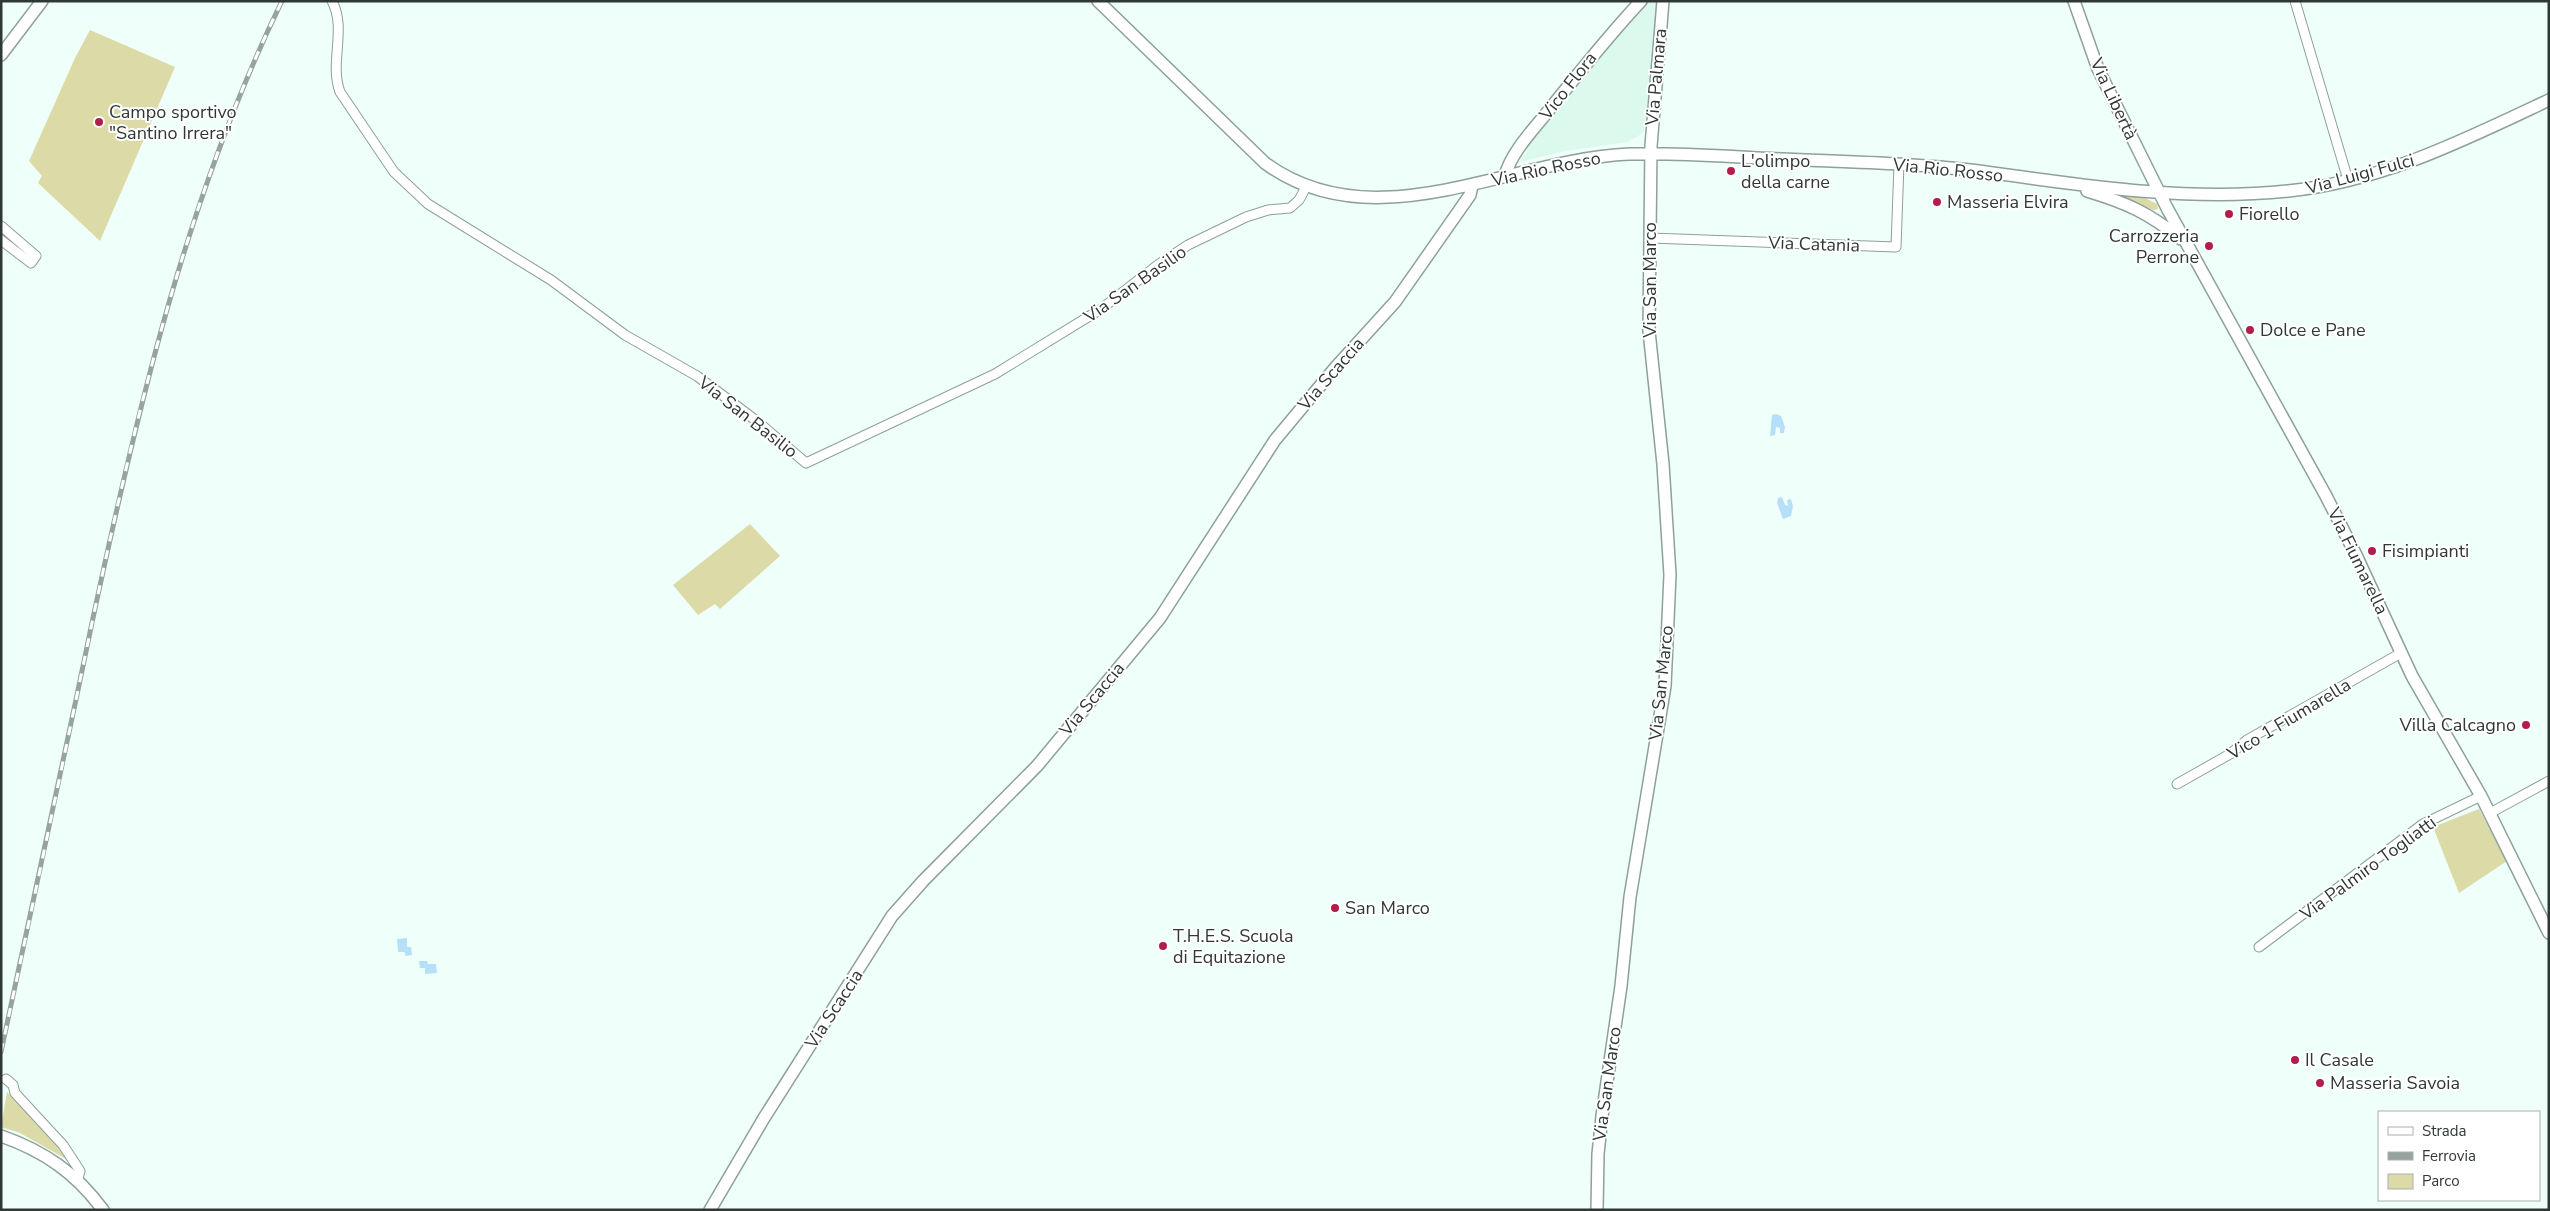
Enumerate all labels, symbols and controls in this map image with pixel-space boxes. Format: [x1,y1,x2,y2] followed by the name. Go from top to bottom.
[1640,27,1672,128] street label: Via Palmara
[1533,47,1602,126] street label: Vico Flora
[2084,53,2143,144] street label: Via Libertà
[109,100,237,145] place label: Campo sportivo "Santino Irrera"
[93,116,105,128] marker: Campo sportivo "Santino Irrera"
[1488,146,1603,192] street label: Via Rio Rosso
[2302,148,2417,200] street label: Via Luigi Fulci
[1741,149,1830,194] place label: L'olimpo della carne
[1891,152,2004,188] street label: Via Rio Rosso
[1725,165,1737,177] marker: L'olimpo della carne
[1947,190,2069,214] place label: Masseria Elvira
[1931,196,1943,208] marker: Masseria Elvira
[2239,202,2300,226] place label: Fiorello
[2223,208,2235,220] marker: Fiorello
[1638,222,1662,339] street label: Via San Marco
[2109,224,2199,269] place label: Carrozzeria Perrone
[1767,230,1860,258] street label: Via Catania
[1078,240,1191,329] street label: Via San Basilio
[2203,240,2215,252] marker: Carrozzeria Perrone
[2260,318,2365,342] place label: Dolce e Pane
[2244,324,2256,336] marker: Dolce e Pane
[1292,332,1370,417] street label: Via Scaccia
[692,370,803,463] street label: Via San Basilio
[2321,503,2394,618] street label: Via Fiumarella
[2382,539,2469,563] place label: Fisimpianti
[2366,545,2378,557] marker: Fisimpianti
[1643,624,1679,743] street label: Via San Marco
[1053,657,1130,742] street label: Via Scaccia
[2222,673,2355,766] street label: Vico 1 Fiumarella
[2398,713,2516,737] place label: Villa Calcagno
[2520,719,2532,731] marker: Villa Calcagno
[2294,810,2441,926] street label: Via Palmiro Togliatti
[1345,896,1430,920] place label: San Marco
[1329,902,1341,914] marker: San Marco
[1173,924,1294,969] place label: T.H.E.S. Scuola di Equitazione
[1157,940,1169,952] marker: T.H.E.S. Scuola di Equitazione
[799,965,869,1054] street label: Via Scaccia
[1587,1025,1627,1144] street label: Via San Marco
[2305,1048,2374,1072] place label: Il Casale
[2289,1054,2301,1066] marker: Il Casale
[2330,1071,2460,1095] place label: Masseria Savoia
[2314,1077,2326,1089] marker: Masseria Savoia
[2378,1111,2540,1201] legend
[2422,1121,2466,1141] text: Strada
[2422,1146,2476,1166] text: Ferrovia
[2422,1171,2460,1191] text: Parco

